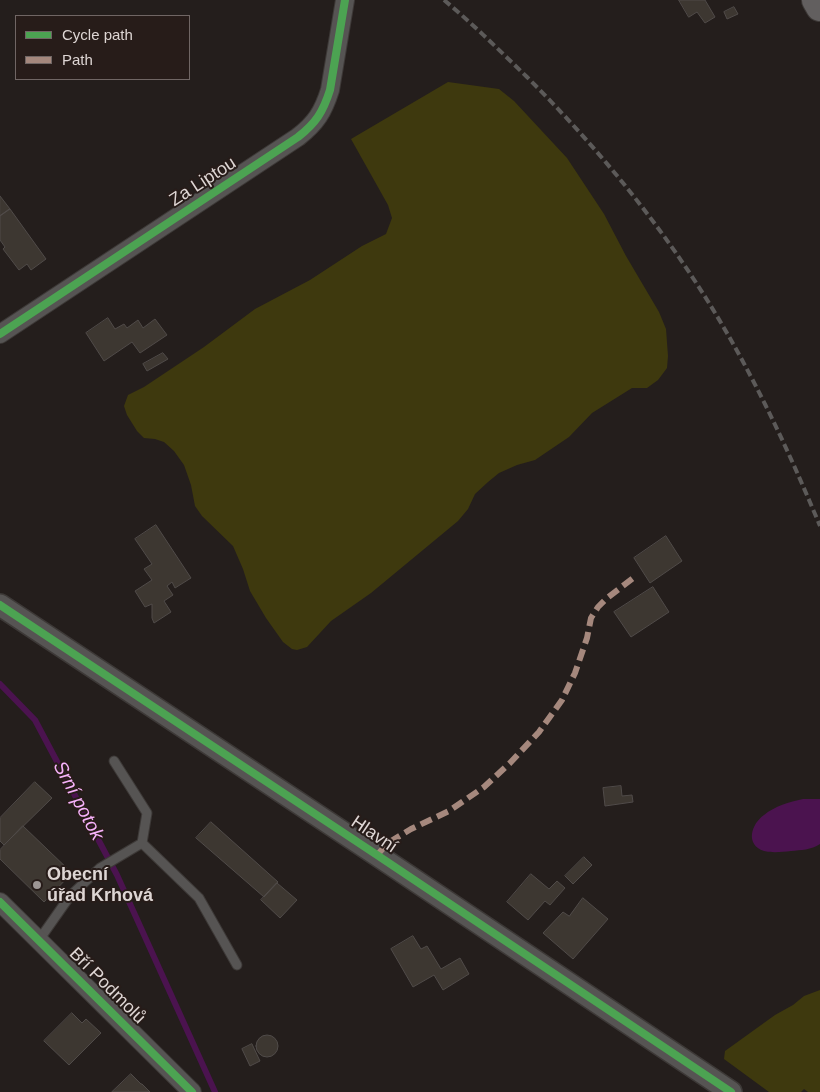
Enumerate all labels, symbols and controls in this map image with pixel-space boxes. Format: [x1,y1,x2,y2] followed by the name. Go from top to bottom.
[15,15,190,80] legend
[62,26,133,43] text: Cycle path
[62,51,93,68] text: Path
[166,153,240,211] street label: Za Liptou
[48,757,108,845] water label: Srní potok
[347,812,401,858] street label: Hlavní
[47,864,153,906] place label: Obecní úřad Krhová
[31,879,43,891] marker: Obecní úřad Krhová
[64,943,150,1029] street label: Bří Podmolů

